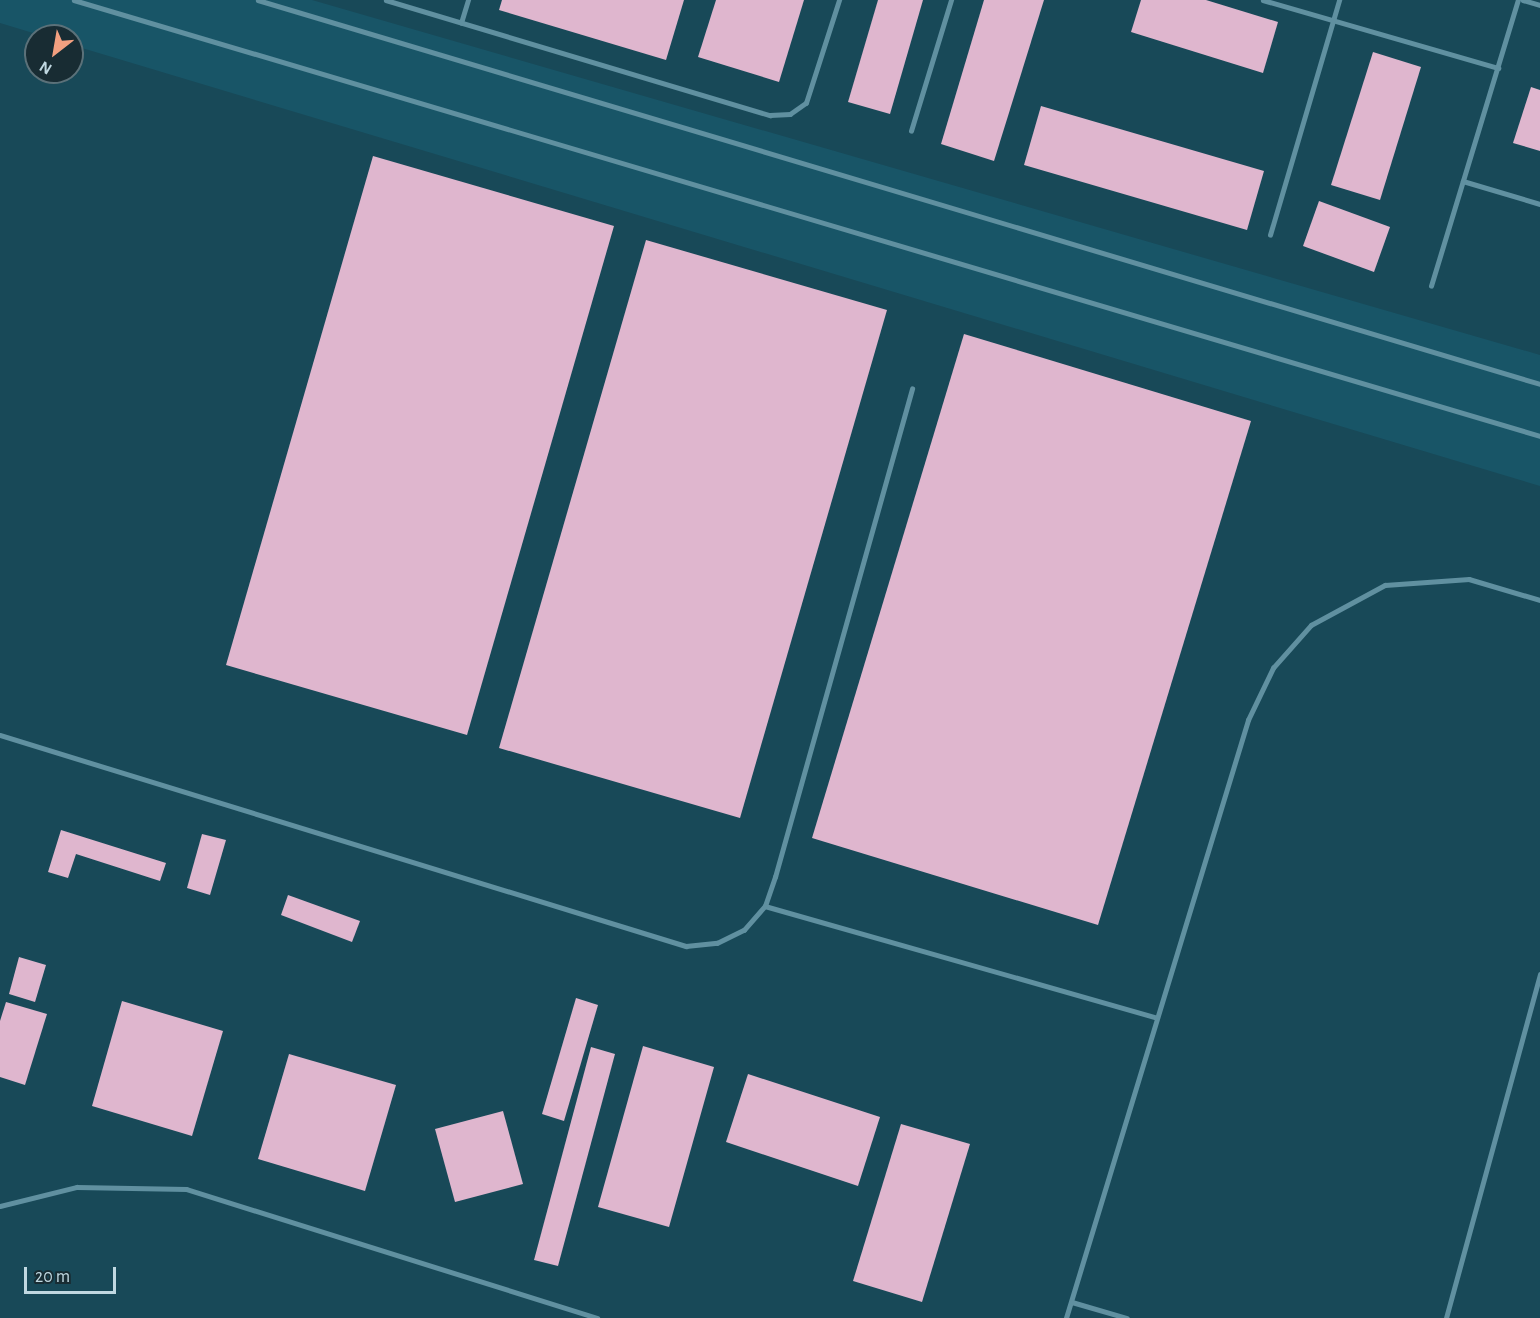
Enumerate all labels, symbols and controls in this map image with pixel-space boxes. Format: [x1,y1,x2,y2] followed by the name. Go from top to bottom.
[24,24,84,84] north arrow
[37,58,55,77] text: N
[27,1255,118,1293] scale bar
[35,1268,70,1286] text: 20 m

